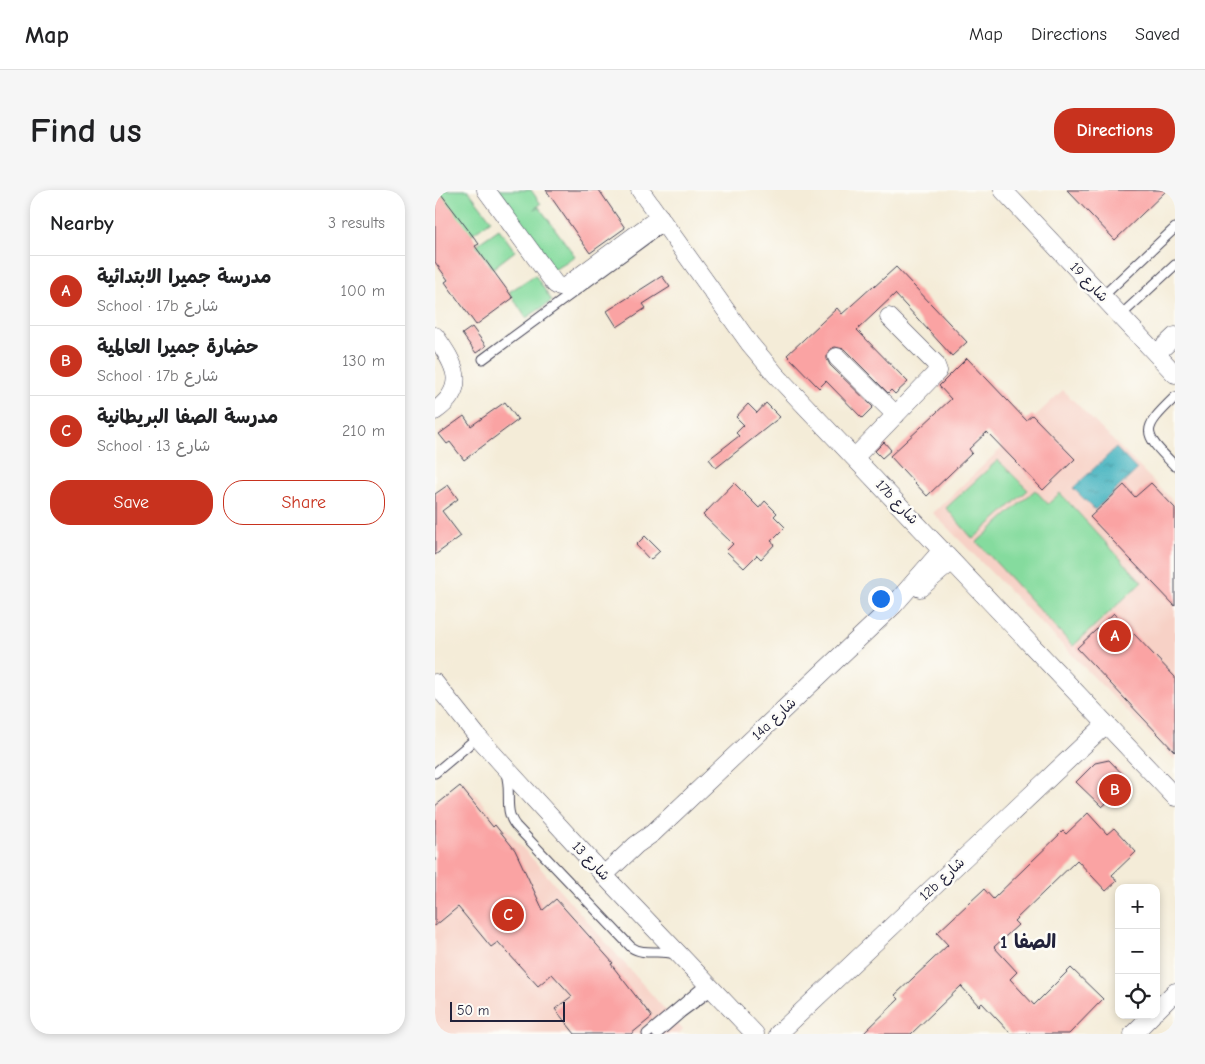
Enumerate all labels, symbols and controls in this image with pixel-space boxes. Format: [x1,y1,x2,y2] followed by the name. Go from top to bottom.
[25,21,69,49] text: Map
[969,24,1003,45] text: Map
[1031,24,1107,45] text: Directions
[1135,24,1180,45] text: Saved
[1054,108,1175,153] button: Directions
[30,110,142,151] text: Find us
[50,211,114,235] text: Nearby
[328,214,385,232] text: 3 results
[1066,259,1112,306] street label: شارع 19
[97,266,271,288] text: مدرسة جميرا الابتدائية
[62,282,70,300] text: A
[341,282,385,300] text: 100 m
[97,297,219,315] text: School · 17b شارع
[97,336,259,358] text: حضارة جميرا العالمية
[61,352,71,370] text: B
[342,352,385,370] text: 130 m
[97,367,219,385] text: School · 17b شارع
[97,406,278,428] text: مدرسة الصفا البريطانية
[61,422,71,440] text: C
[342,422,385,440] text: 210 m
[97,437,210,455] text: School · شارع 13
[871,476,922,528] street label: 17b شارع
[50,480,213,525] button: Save
[223,480,385,525] button: Share
[868,586,894,612] your location
[1099,617,1131,655] pin: A
[748,694,800,745] street label: 14a شارع
[1099,771,1131,809] pin: B
[568,838,613,885] street label: شارع 13
[916,854,969,905] street label: 12b شارع
[1115,884,1160,1019] map controls
[1115,884,1160,929] button: +
[492,896,524,934] pin: C
[1115,929,1160,974] button: −
[1000,931,1056,953] district label: الصفا 1
[1115,974,1160,1019] button: locate
[450,999,565,1022] scale bar
[457,1002,489,1019] text: 50 m

